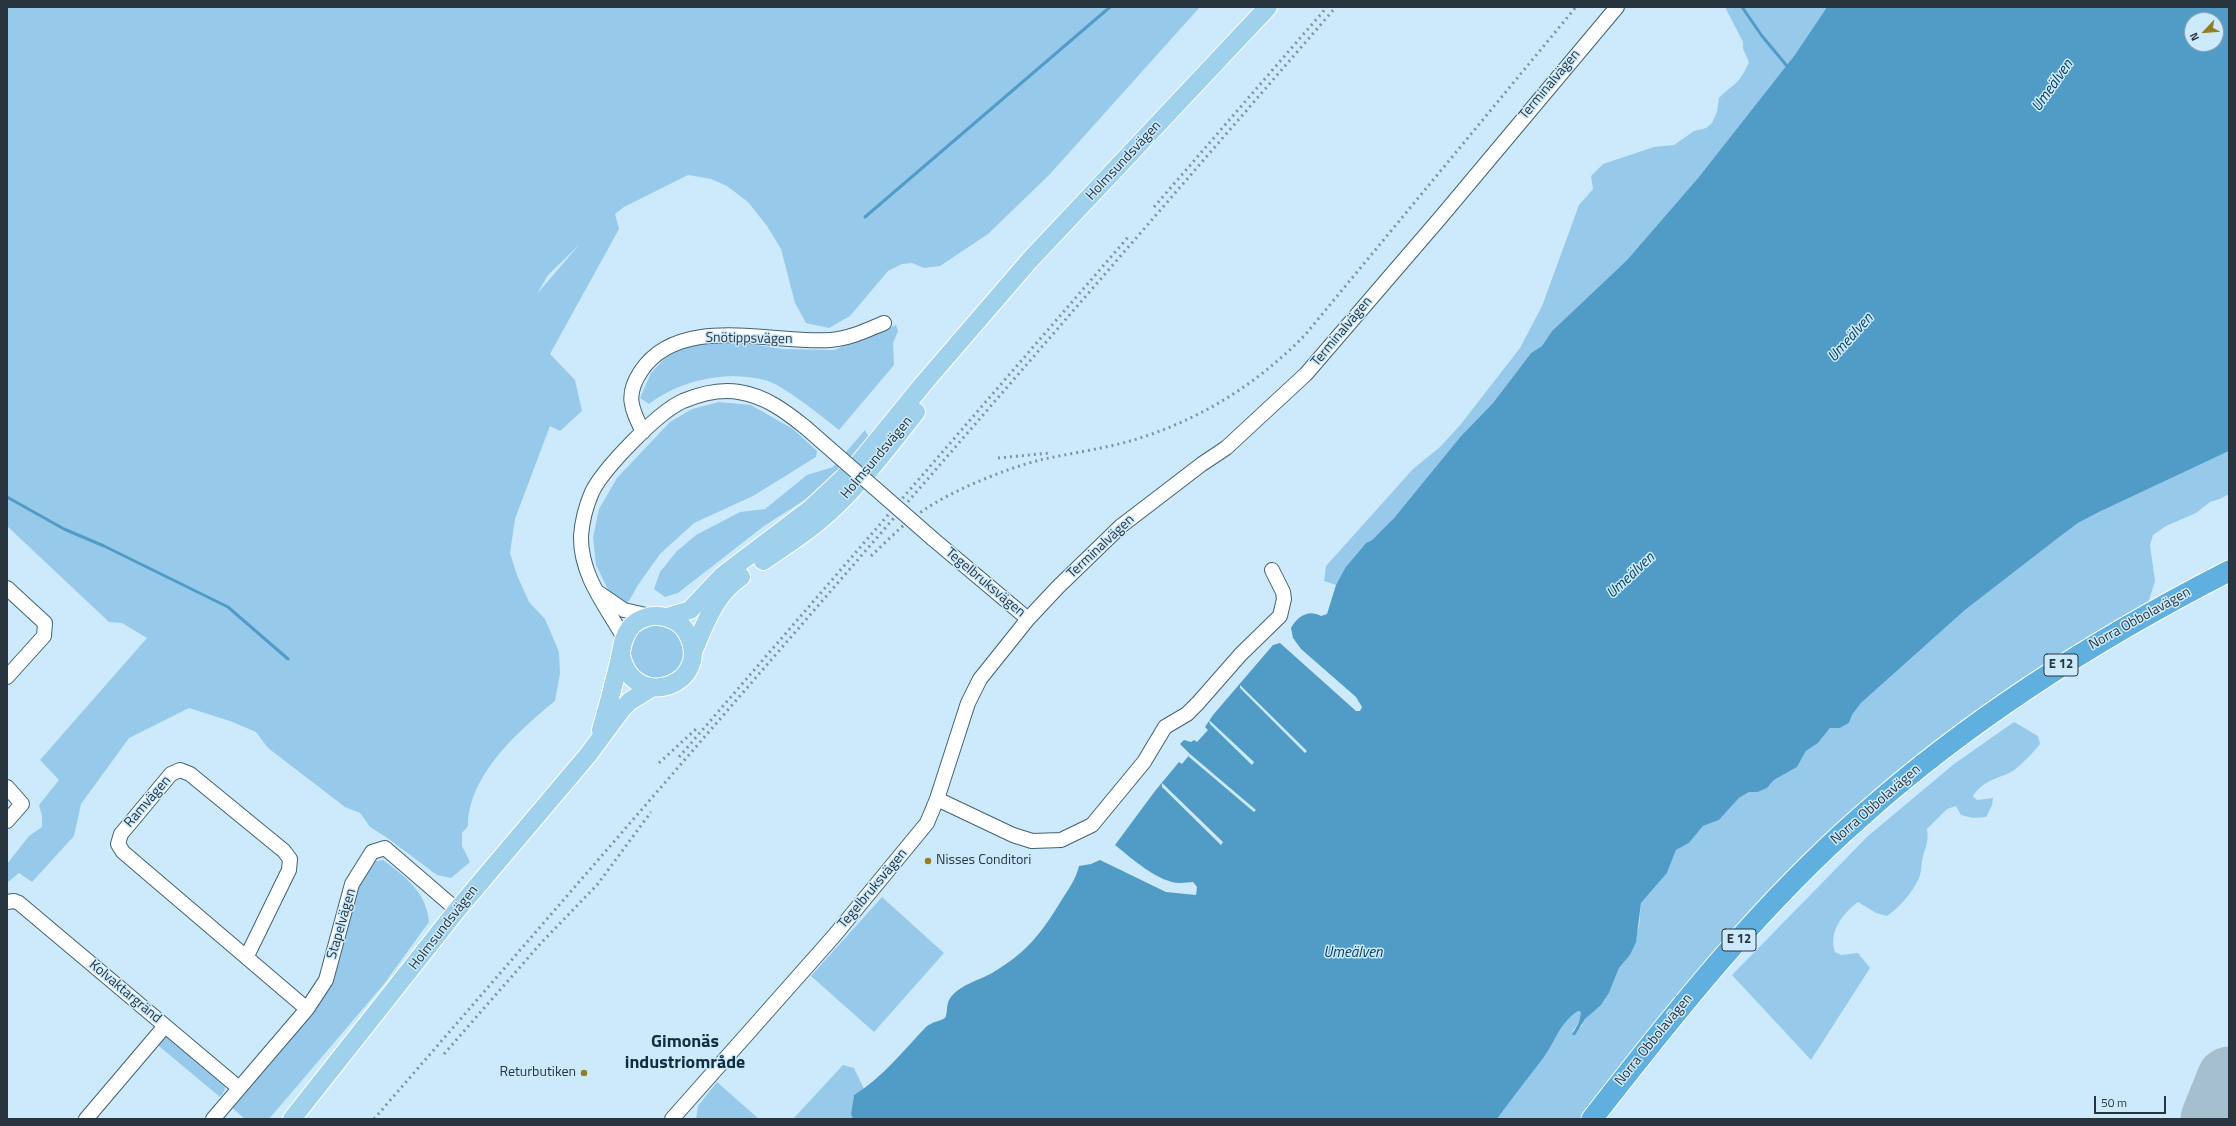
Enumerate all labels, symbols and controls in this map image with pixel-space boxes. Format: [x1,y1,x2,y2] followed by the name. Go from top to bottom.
[2184,12,2224,52] north arrow
[2185,30,2203,44] text: N
[1516,47,1584,123] street label: Terminalvägen
[2029,57,2077,115] water label: Umeälven
[1083,118,1165,204] street label: Holmsundsvägen
[1308,294,1376,370] street label: Terminalvägen
[1825,310,1877,366] water label: Umeälven
[705,330,793,348] street label: Snötippsvägen
[838,413,916,503] street label: Holmsundsvägen
[1064,512,1138,582] street label: Terminalvägen
[942,545,1028,621] street label: Tegelbruksvägen
[1603,549,1659,603] water label: Umeälven
[2086,584,2194,654] street label: Norra Obbolavägen
[2044,654,2078,676] road number: E 12
[1828,761,1924,849] street label: Norra Obbolavägen
[121,773,175,831] street label: Ramvägen
[835,846,911,932] street label: Tegelbruksvägen
[936,853,1031,869] place label: Nisses Conditori
[923,856,933,866] marker: Nisses Conditori
[406,882,482,974] street label: Holmsundsvägen
[324,887,360,961] street label: Stapelvägen
[1722,929,1756,951] road number: E 12
[1323,944,1383,962] water label: Umeälven
[85,957,165,1027] street label: Kolvaktargränd
[1612,991,1696,1089] street label: Norra Obbolavägen
[625,1032,745,1074] district label: Gimonäs industriområde
[499,1065,576,1081] place label: Returbutiken
[579,1068,589,1078] marker: Returbutiken
[2096,1088,2168,1114] scale bar
[2101,1093,2127,1112] text: 50 m

